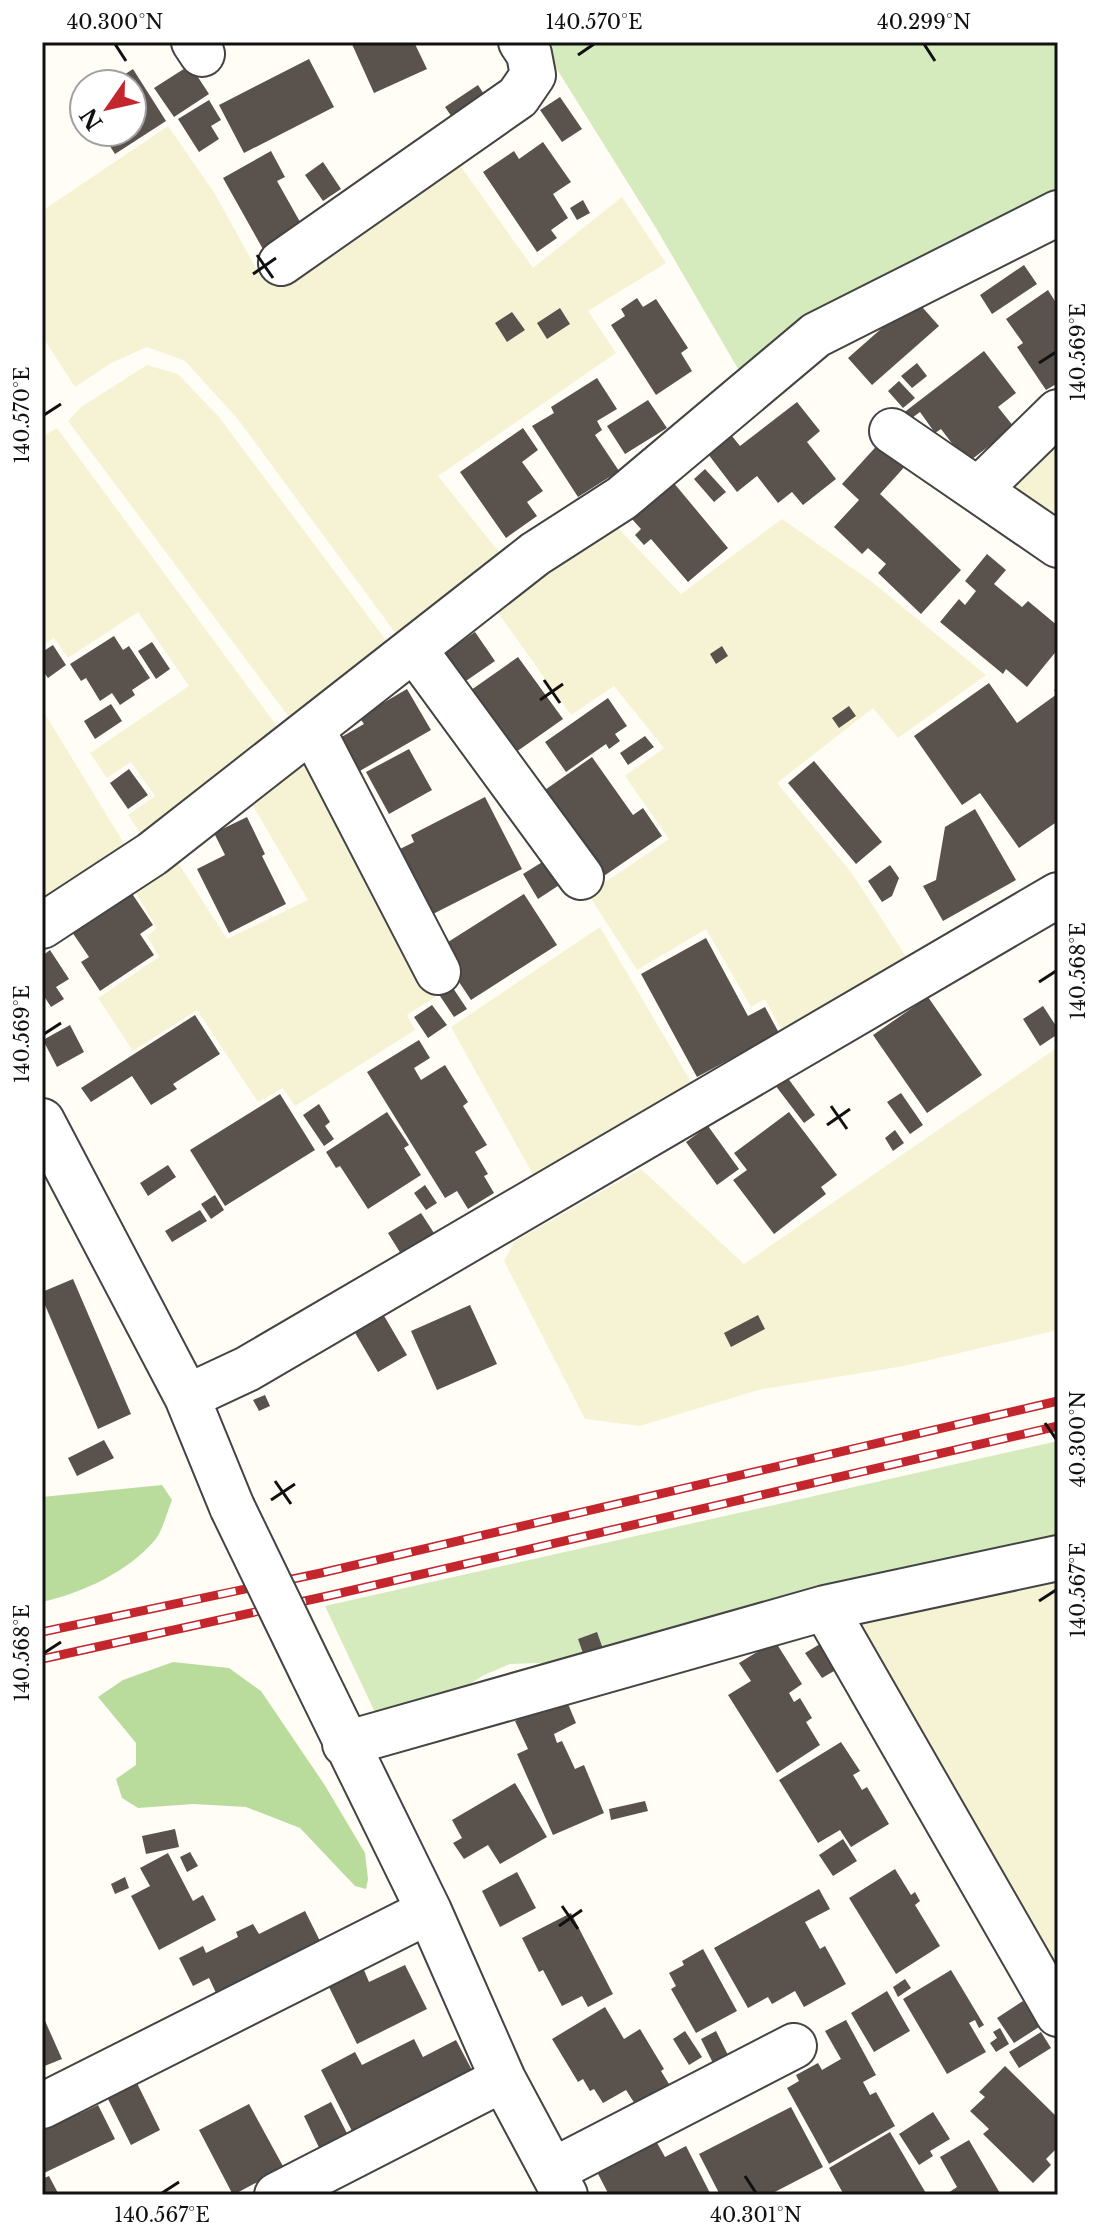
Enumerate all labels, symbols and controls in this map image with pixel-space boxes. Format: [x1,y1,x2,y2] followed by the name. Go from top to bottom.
[67,10,163,34] text: 40.300°N
[546,10,642,34] text: 140.570°E
[877,10,971,34] text: 40.299°N
[68,68,148,148] north arrow
[75,103,109,135] text: N
[1066,303,1090,401] text: 140.569°E
[10,367,34,463] text: 140.570°E
[1066,922,1090,1020] text: 140.568°E
[10,985,34,1083] text: 140.569°E
[1066,1391,1090,1487] text: 40.300°N
[1066,1542,1090,1638] text: 140.567°E
[10,1604,34,1702] text: 140.568°E
[114,2203,210,2227] text: 140.567°E
[710,2203,802,2227] text: 40.301°N

